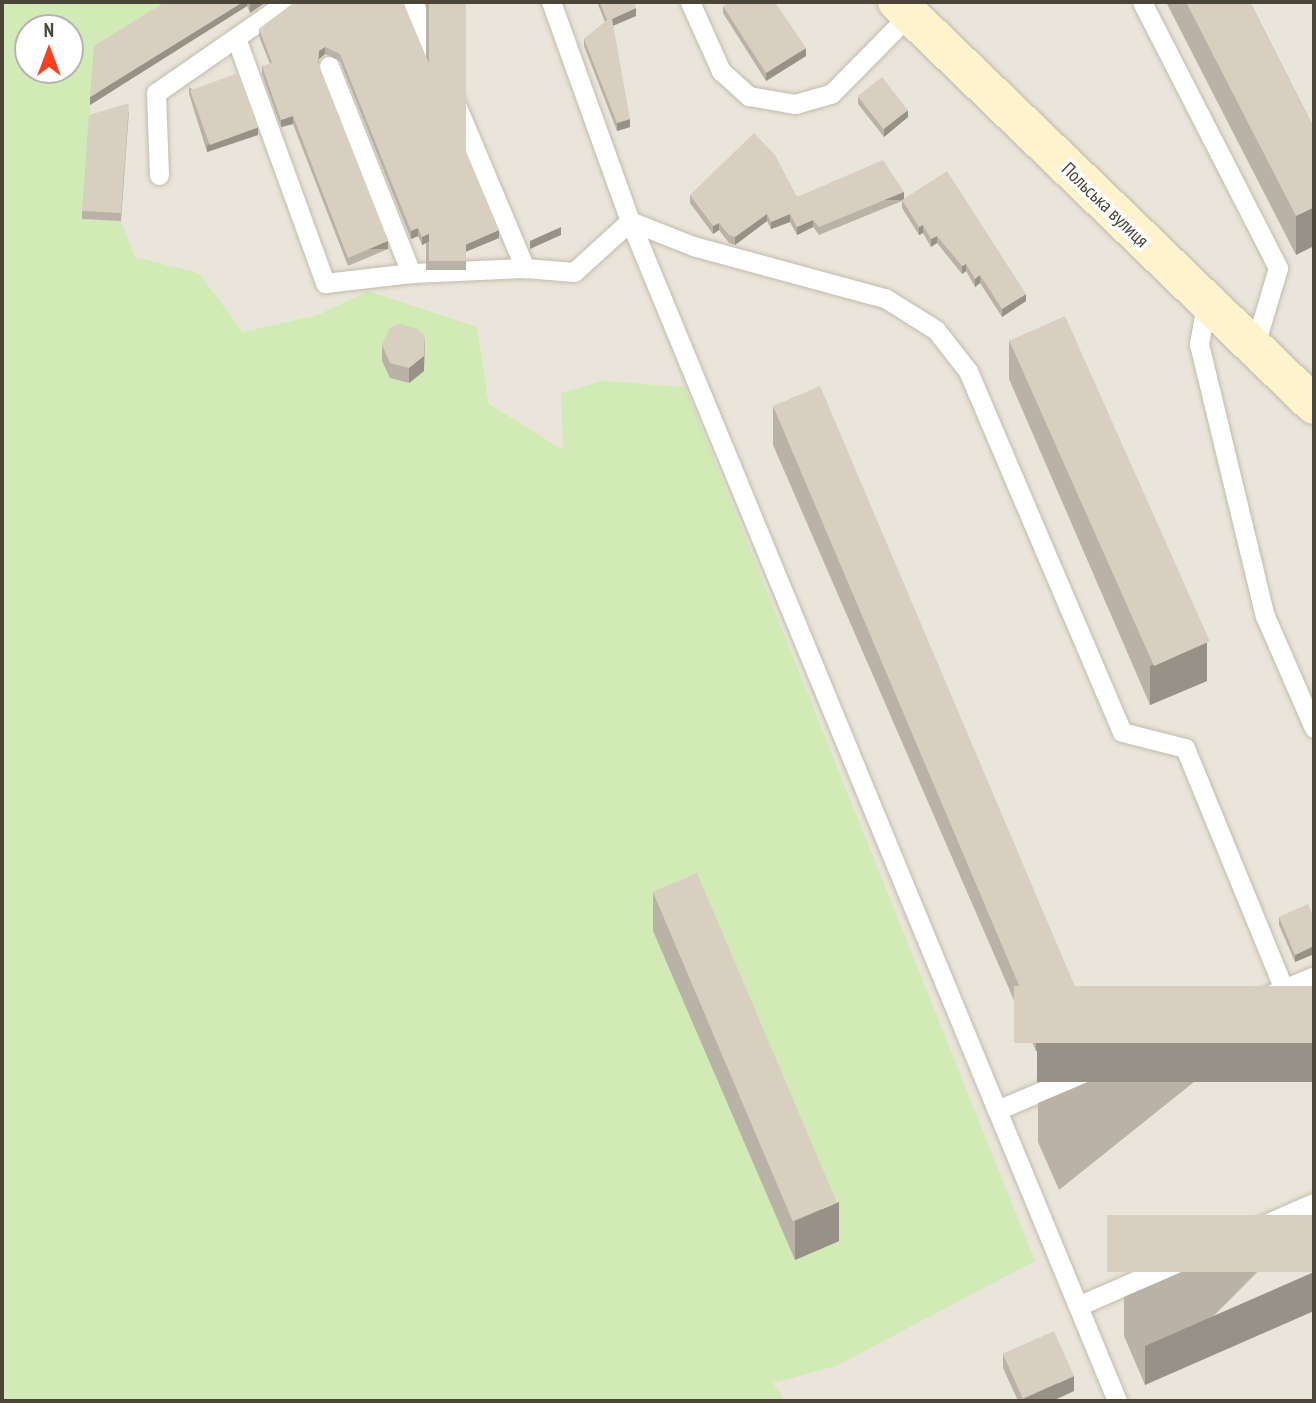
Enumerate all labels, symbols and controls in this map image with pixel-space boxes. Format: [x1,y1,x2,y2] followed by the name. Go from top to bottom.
[14,14,84,84] north arrow
[44,18,54,42] text: N
[1057,158,1153,252] street label: Польська вулиця

